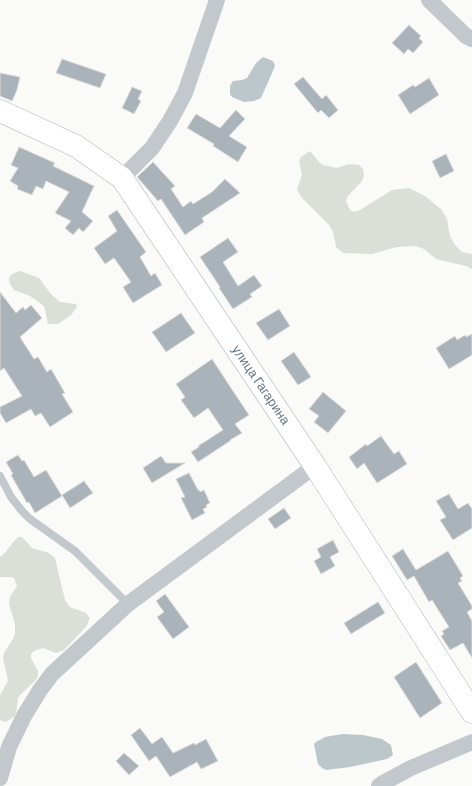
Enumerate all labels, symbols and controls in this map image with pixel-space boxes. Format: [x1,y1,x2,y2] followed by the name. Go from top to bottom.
[229,342,293,428] street label: улица Гагарина

